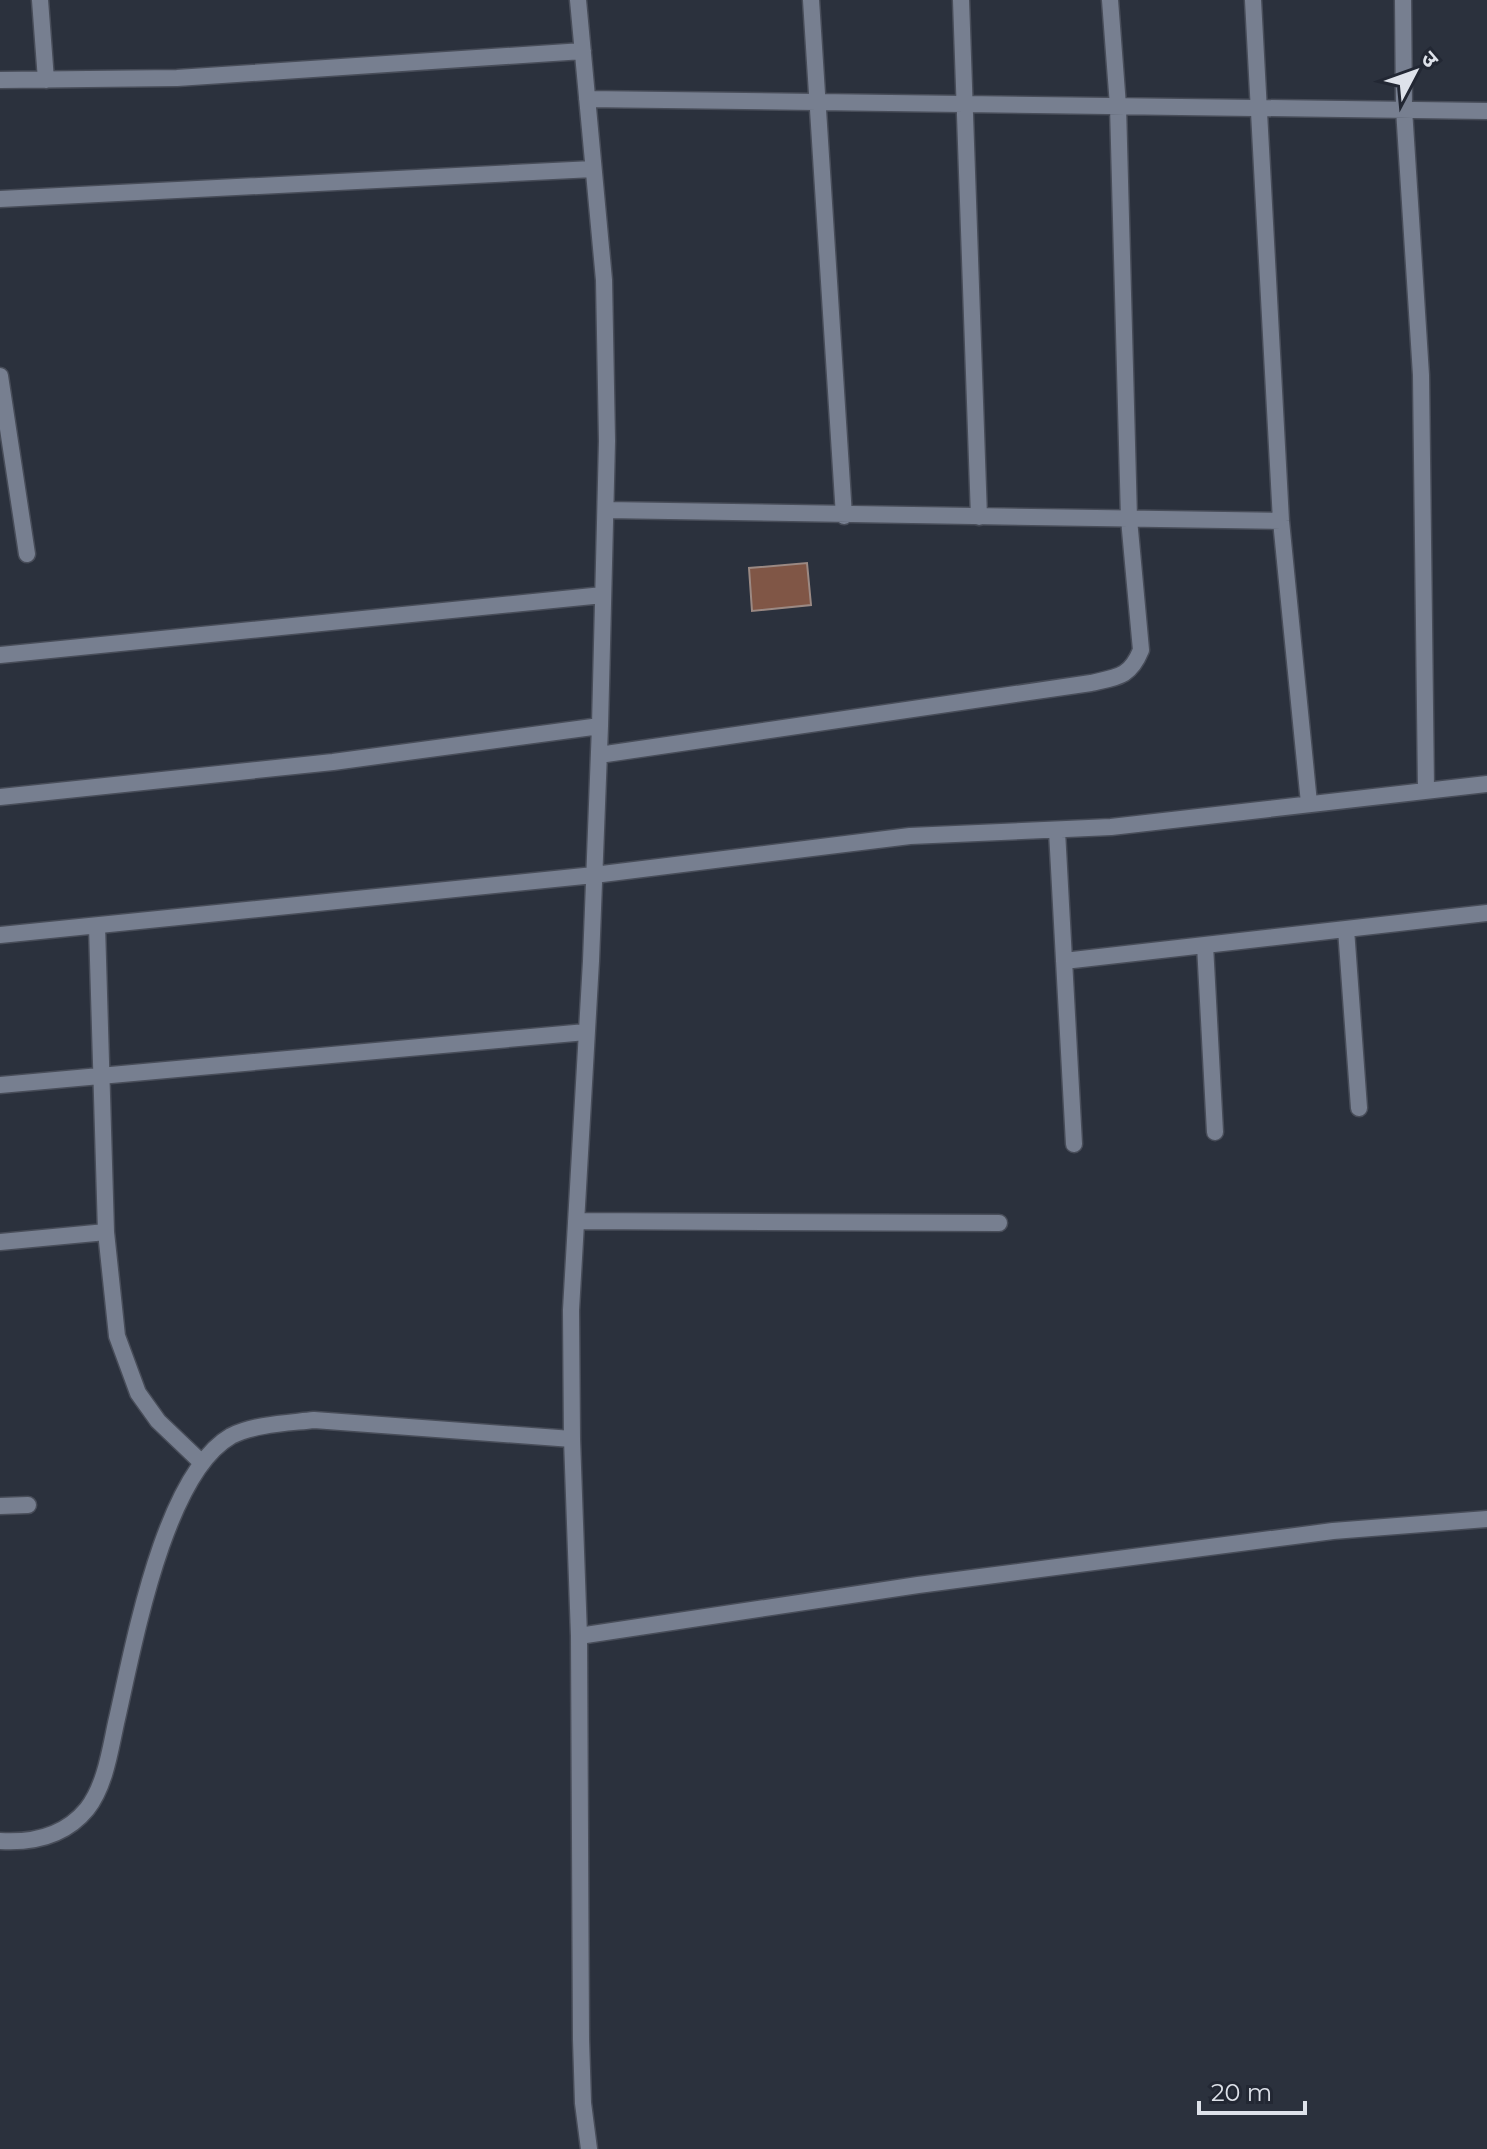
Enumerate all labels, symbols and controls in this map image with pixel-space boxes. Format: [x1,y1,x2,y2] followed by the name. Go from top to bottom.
[1375,32,1455,112] north arrow
[1415,45,1445,74] text: उ
[1199,2065,1305,2115] scale bar
[1211,2078,1272,2107] text: 20 m

